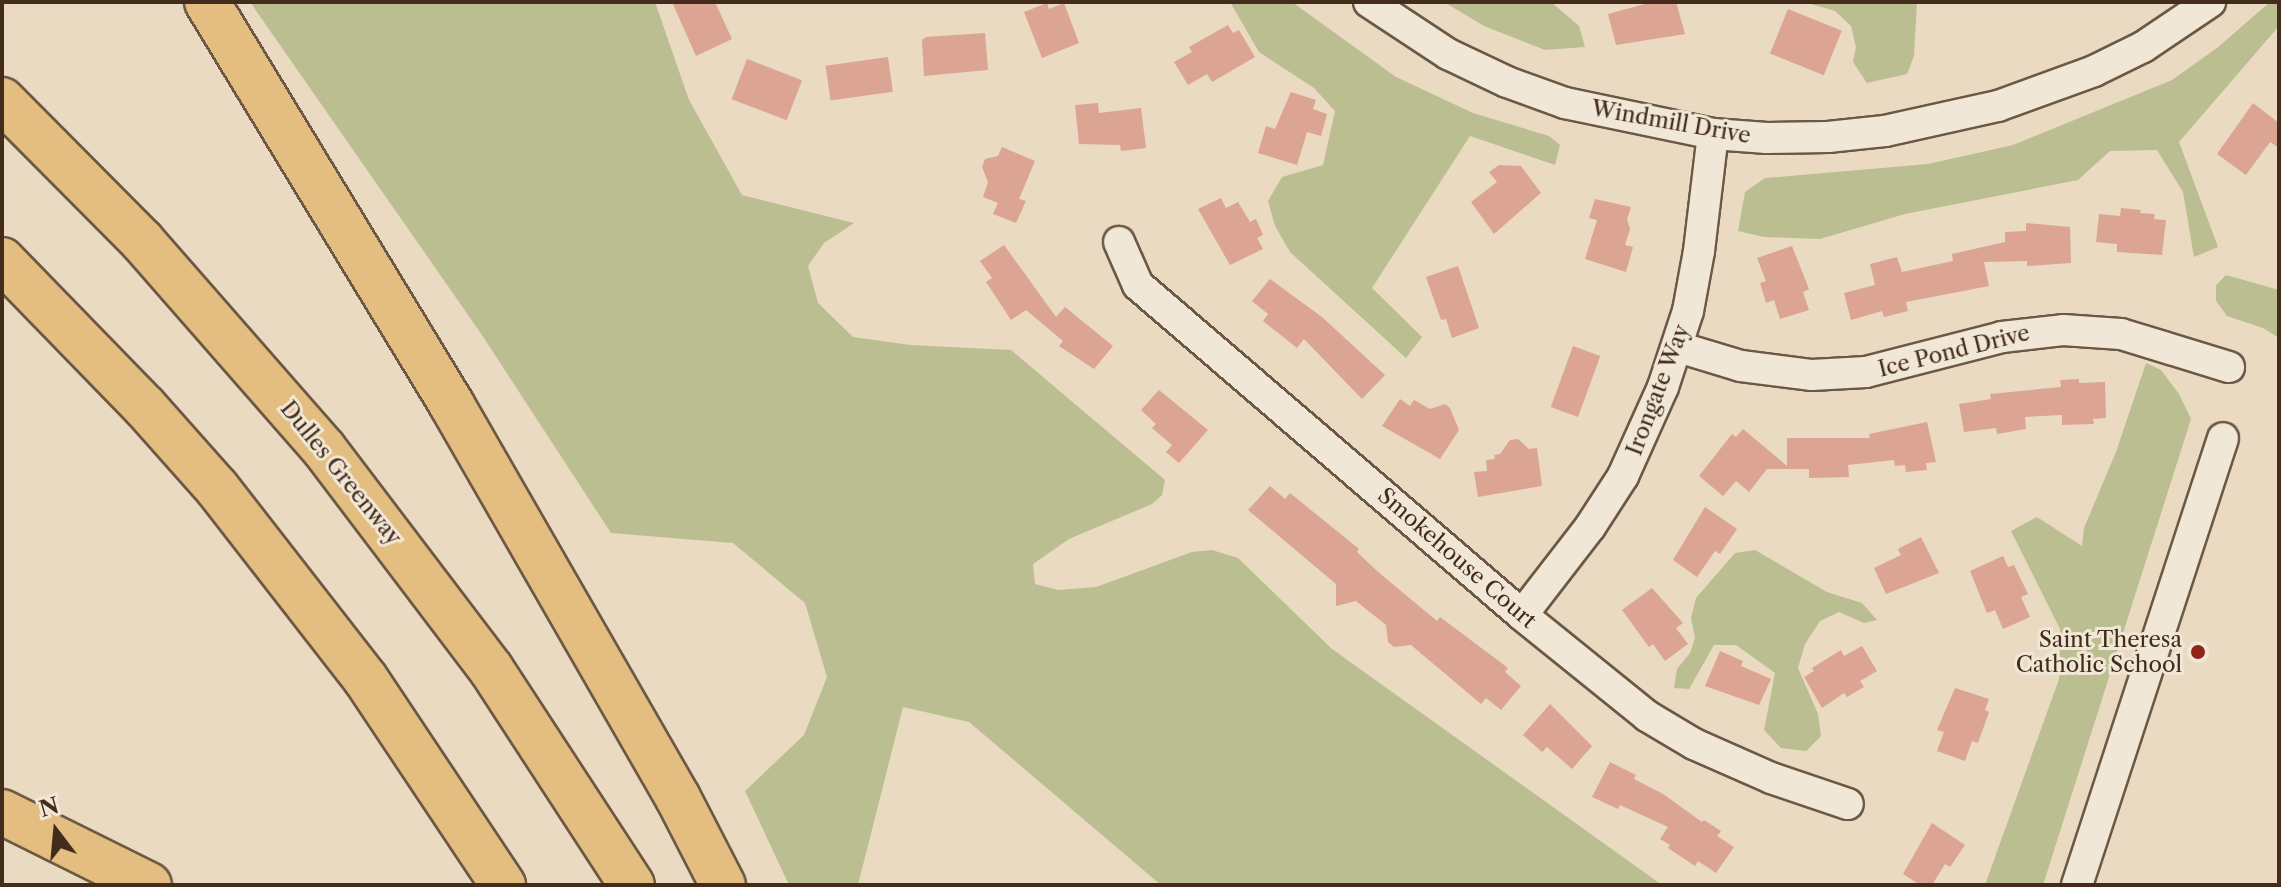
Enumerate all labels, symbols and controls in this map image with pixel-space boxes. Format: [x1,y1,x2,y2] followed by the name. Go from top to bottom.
[1589,95,1753,149] street label: Windmill Drive
[1876,319,2032,383] street label: Ice Pond Drive
[1621,320,1695,460] street label: Irongate Way
[275,396,407,550] street label: Dulles Greenway
[1373,482,1541,634] street label: Smokehouse Court
[2016,626,2182,678] place label: Saint Theresa Catholic School
[2189,643,2207,661] marker: Saint Theresa Catholic School
[16,791,96,871] north arrow
[36,792,62,823] text: N

